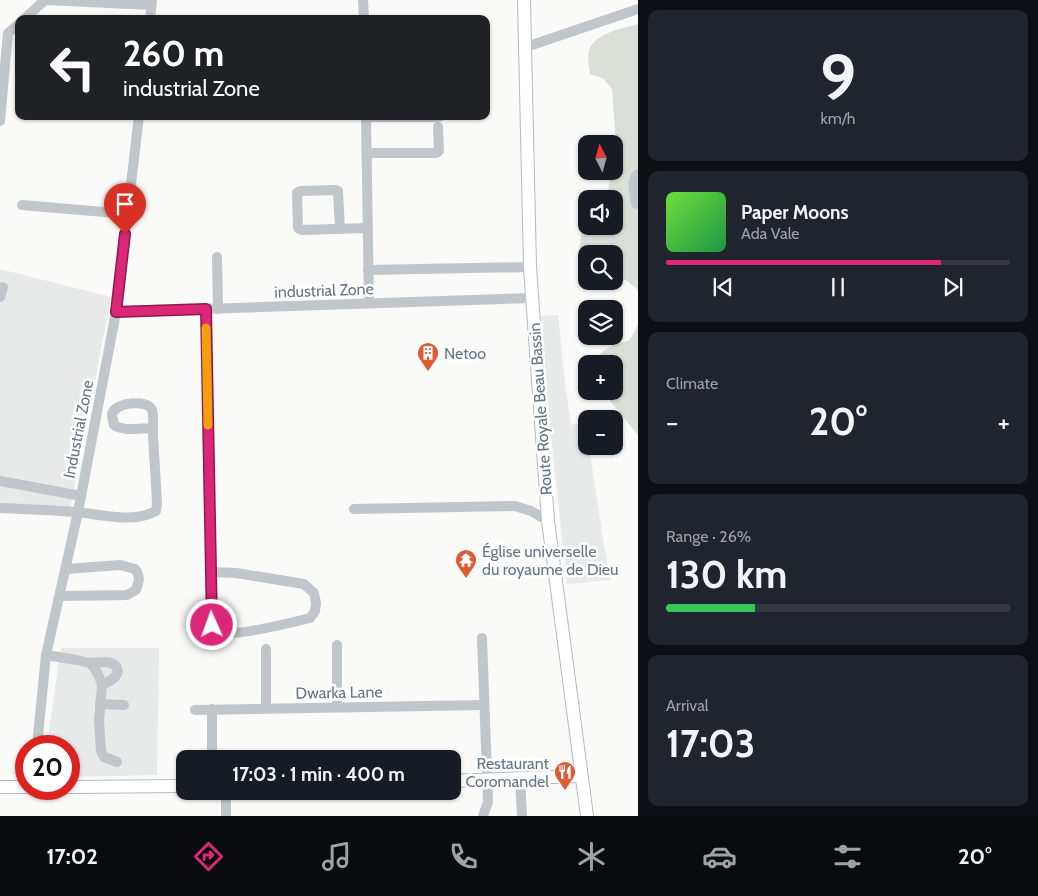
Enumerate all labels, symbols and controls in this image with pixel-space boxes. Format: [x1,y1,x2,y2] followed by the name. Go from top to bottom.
[123,32,224,75] text: 260 m
[40,35,105,100] icon: left
[820,37,856,116] text: 9
[123,75,260,102] text: industrial Zone
[820,109,856,128] text: km/h
[578,135,622,180] north arrow
[578,135,623,455] map controls
[104,183,146,234] pin
[111,190,139,218] icon: arrive
[578,190,623,235] button: sound
[741,201,849,224] text: Paper Moons
[741,224,800,243] text: Ada Vale
[578,245,623,290] button: search
[709,273,737,301] icon: previous
[824,273,852,301] icon: pause
[939,273,967,301] icon: next
[274,279,374,302] street label: industrial Zone
[578,300,623,345] button: layers
[525,322,556,496] street label: Route Royale Beau Bassin
[416,341,440,372] building icon: Netoo
[444,344,486,363] place label: Netoo
[578,355,623,400] button: +
[666,374,718,393] text: Climate
[60,378,97,480] street label: Industrial Zone
[809,398,867,445] text: 20°
[666,405,678,439] text: −
[998,405,1010,439] text: +
[578,410,623,455] button: −
[666,527,751,546] text: Range · 26%
[482,542,618,579] place label: Église universelle du royaume de Dieu
[454,548,478,579] temple icon: Église universelle du royaume de Dieu
[666,551,787,598] text: 130 km
[185,598,237,650] position arrow
[295,682,383,703] street label: Dwarka Lane
[666,696,709,715] text: Arrival
[666,720,755,767] text: 17:03
[15,735,80,800] speed limit sign: 20
[465,754,550,791] place label: Restaurant Coromandel
[553,760,577,791] restaurant icon: Restaurant Coromandel
[232,763,405,786] text: 17:03 · 1 min · 400 m
[191,839,226,874] icon: directions
[319,839,354,874] icon: music
[446,839,481,874] icon: phone
[574,839,609,874] icon: climate
[702,839,737,874] icon: car
[830,839,865,874] icon: filters
[46,843,98,870] text: 17:02
[958,843,992,870] text: 20°

